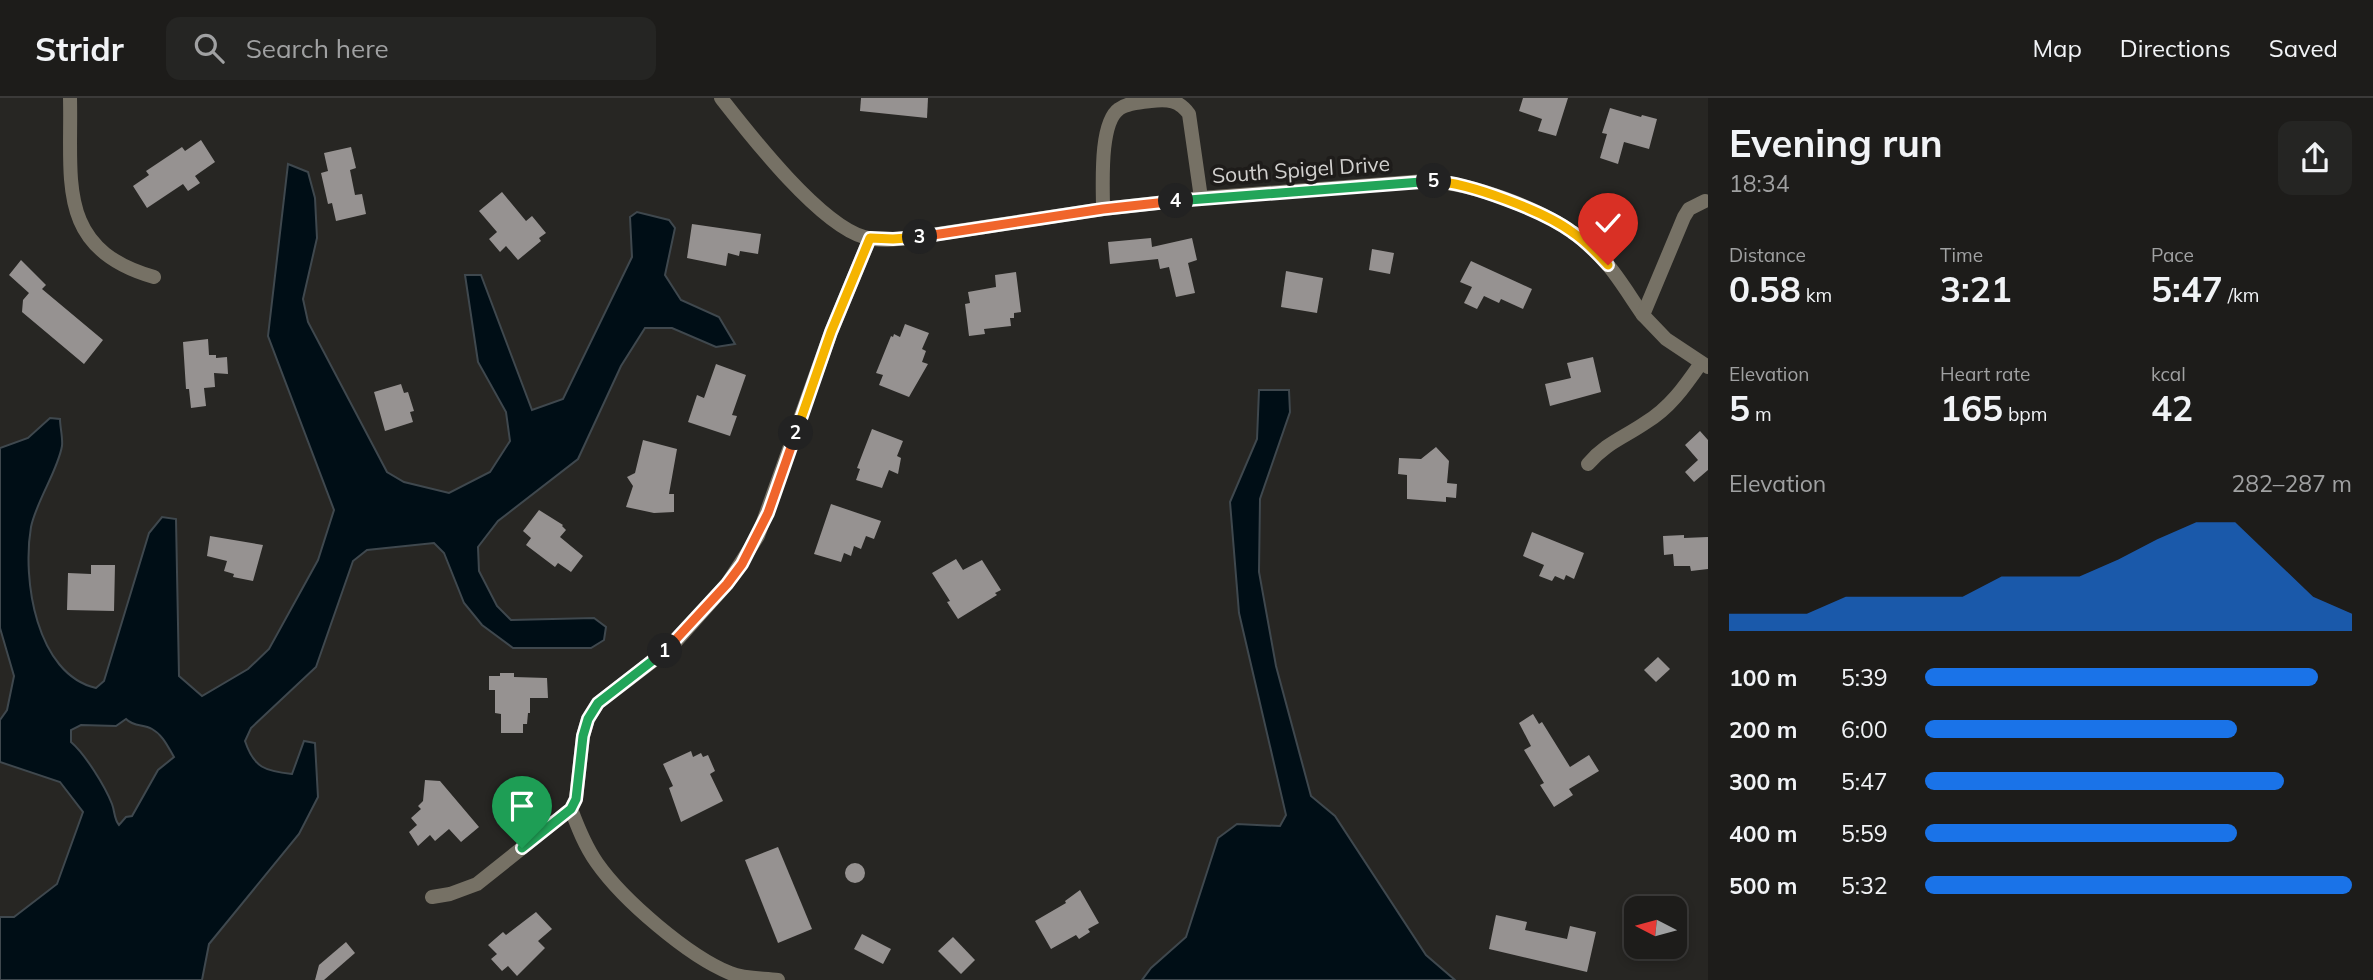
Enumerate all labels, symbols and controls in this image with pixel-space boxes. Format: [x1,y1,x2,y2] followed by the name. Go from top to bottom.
[166,17,656,80] search box
[35,28,124,69] text: Stridr
[190,29,228,67] icon: search
[246,32,389,65] text: Search here
[2032,33,2082,63] text: Map
[2120,33,2231,63] text: Directions
[2269,33,2338,63] text: Saved
[1729,119,1943,167] text: Evening run
[2278,121,2352,195] button: share
[1211,150,1391,188] street label: South Spigel Drive
[1416,164,1452,198] pin: 5
[1428,168,1439,192] text: 5
[1729,169,1789,198] text: 18:34
[1158,184,1194,218] pin: 4
[1170,188,1181,212] text: 4
[1578,193,1638,265] pin
[1589,204,1627,242] icon: check
[902,220,937,254] pin: 3
[914,224,925,248] text: 3
[1729,243,1806,267] text: Distance
[1940,243,1983,267] text: Time
[2151,243,2194,267] text: Pace
[1729,267,1801,311] text: 0.58
[1940,267,2012,311] text: 3:21
[2151,267,2223,311] text: 5:47
[1801,283,1832,307] text: km
[2223,283,2260,307] text: /km
[1729,362,1809,386] text: Elevation
[1940,362,2030,386] text: Heart rate
[2151,362,2186,386] text: kcal
[1729,386,1750,430] text: 5
[1940,386,2003,430] text: 165
[2151,386,2193,430] text: 42
[1750,402,1772,426] text: m
[2003,402,2047,426] text: bpm
[778,416,814,450] pin: 2
[790,420,801,444] text: 2
[1729,469,1826,498] text: Elevation
[2231,469,2352,498] text: 282–287 m
[648,634,682,668] pin: 1
[659,638,670,662] text: 1
[1729,663,1797,692] text: 100 m
[1841,663,1888,692] text: 5:39
[1729,715,1797,744] text: 200 m
[1841,715,1888,744] text: 6:00
[1729,767,1797,796] text: 300 m
[1841,767,1888,796] text: 5:47
[492,776,552,848] pin
[503,787,541,825] icon: arrive
[1729,819,1797,848] text: 400 m
[1841,819,1888,848] text: 5:59
[1729,871,1797,900] text: 500 m
[1841,871,1888,900] text: 5:32
[1624,896,1687,959] north arrow
[1624,896,1687,959] map controls

